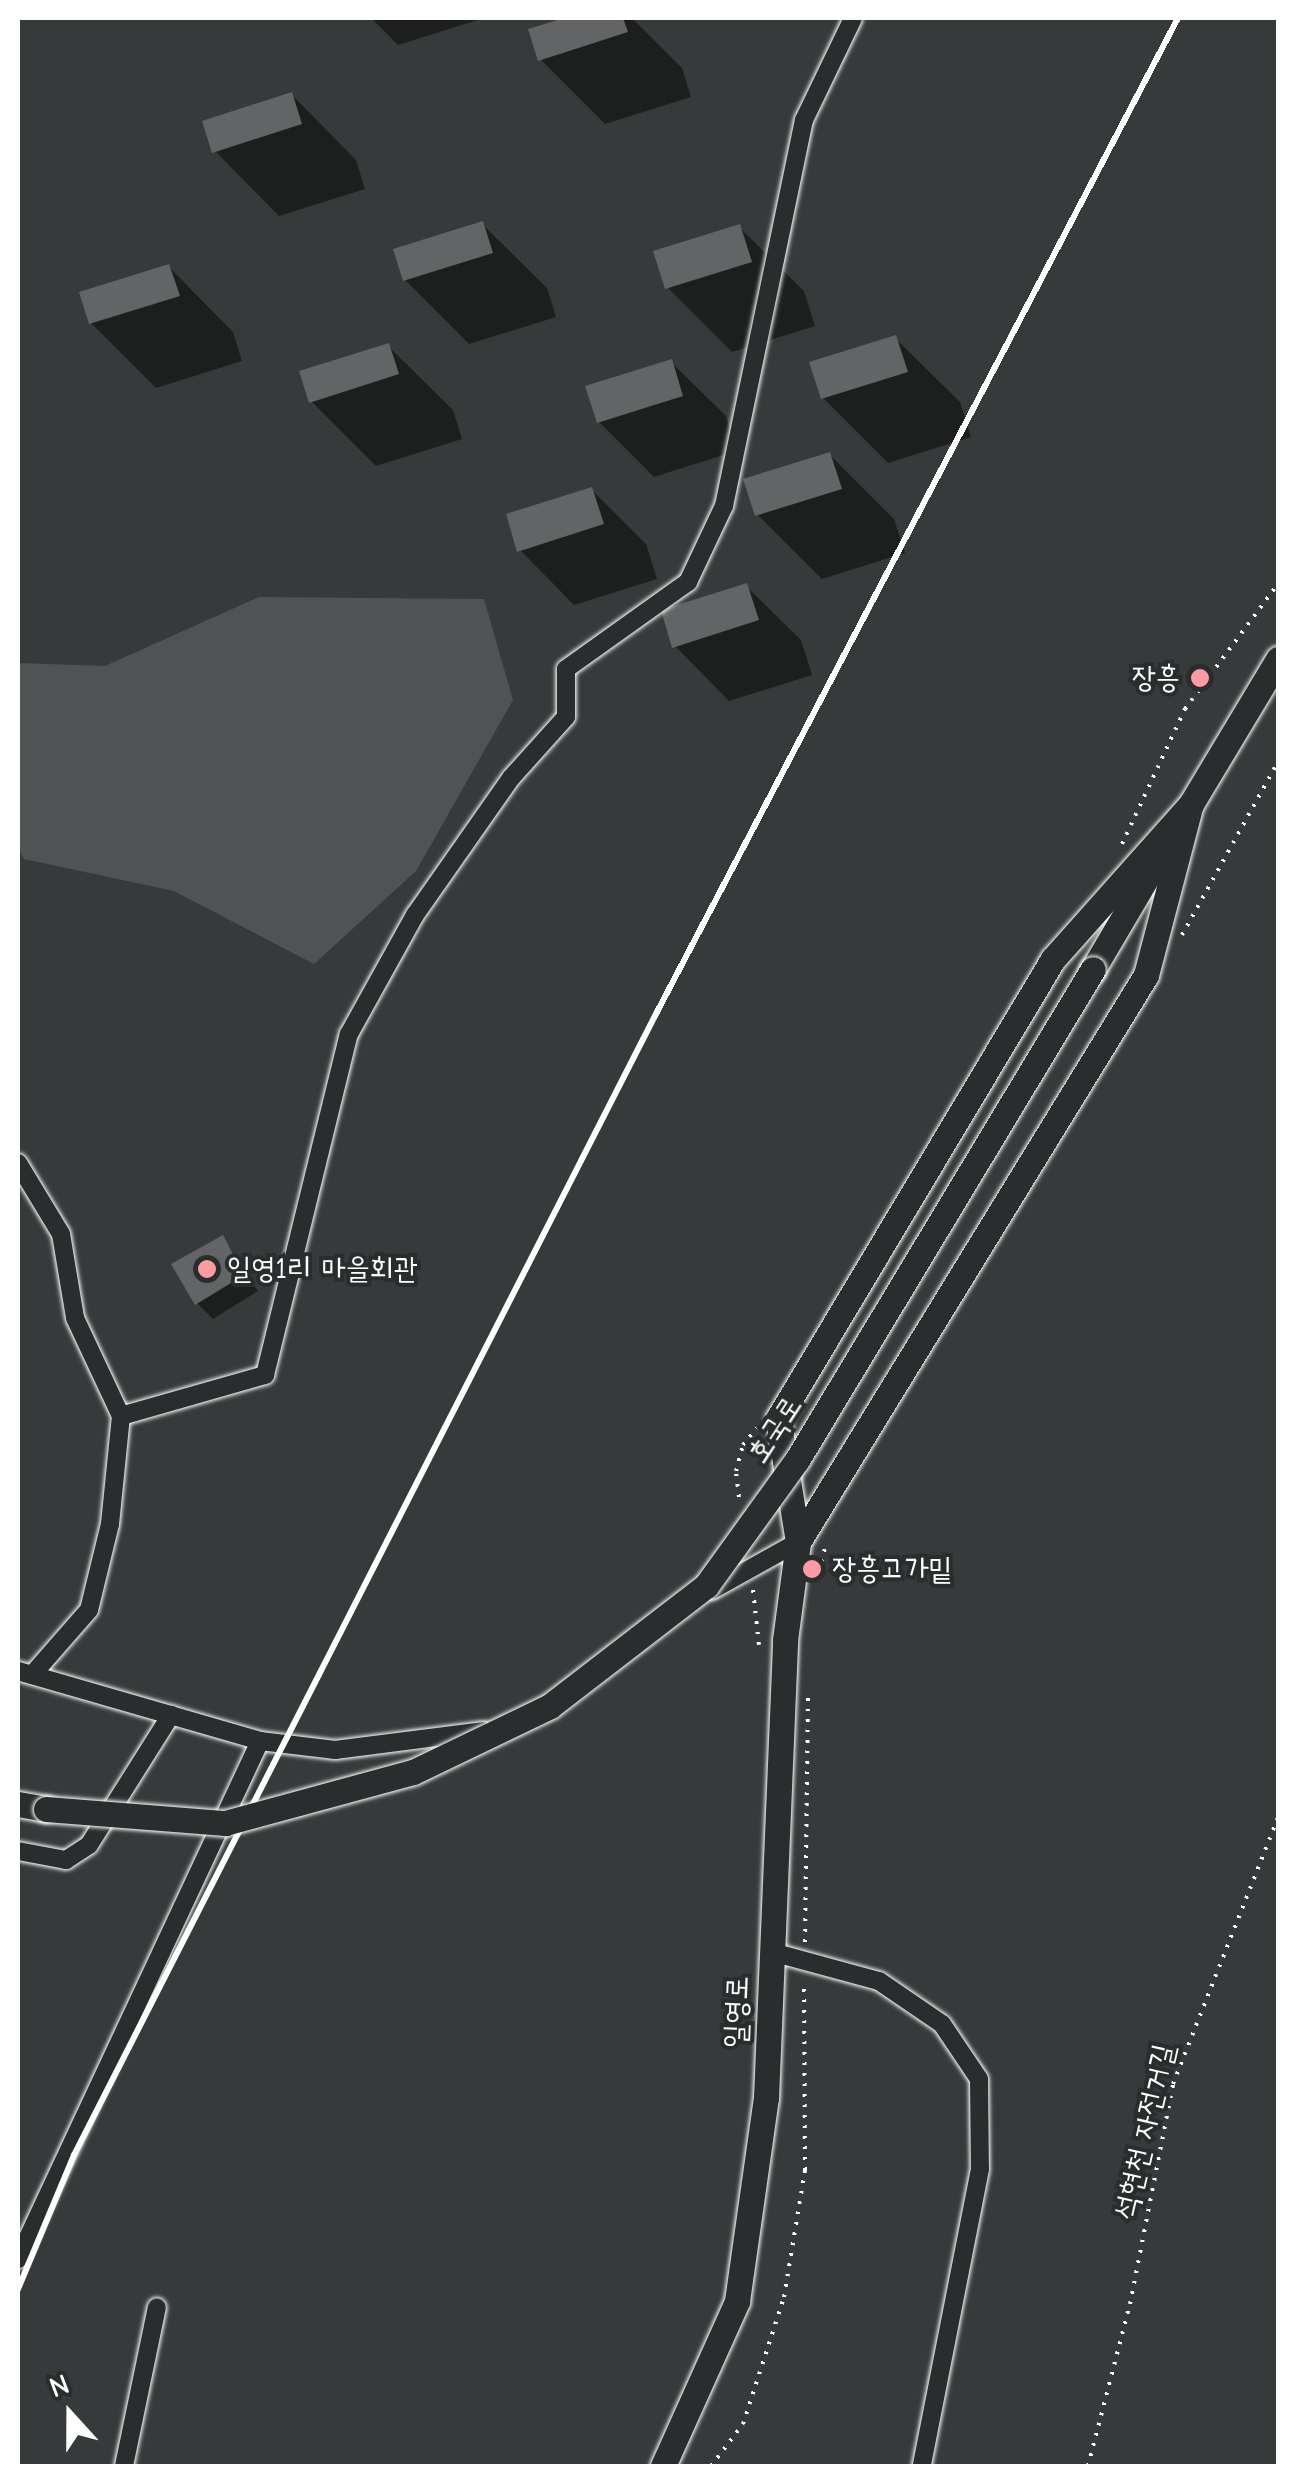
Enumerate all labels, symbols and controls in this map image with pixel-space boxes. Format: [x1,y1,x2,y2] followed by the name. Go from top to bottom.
[1132,660,1180,696] place label: 장흥
[1189,667,1211,689] marker: 장흥
[227,1251,418,1287] place label: 일영1리 마을회관
[196,1258,218,1280] marker: 일영1리 마을회관
[740,1390,810,1470] street label: 호국로
[832,1551,953,1587] place label: 장흥고가밑
[801,1558,823,1580] marker: 장흥고가밑
[718,1975,756,2049] street label: 일영로
[1107,2041,1183,2223] street label: 석현천 자전거길
[20,2364,120,2464] north arrow
[45,2368,74,2404] text: N

